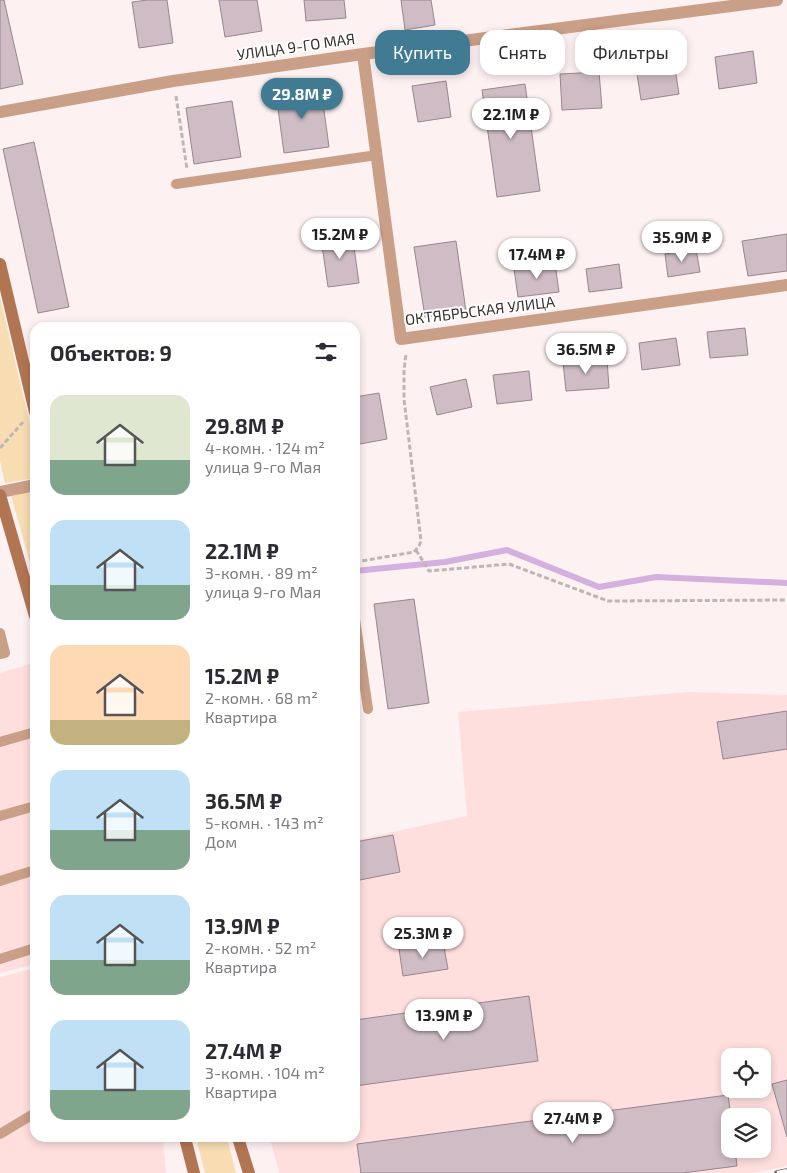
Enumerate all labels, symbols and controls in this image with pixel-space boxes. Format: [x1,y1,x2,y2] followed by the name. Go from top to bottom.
[236,29,356,63] street label: УЛИЦА 9-ГО МАЯ
[375,30,470,75] chip: Купить
[480,30,565,75] chip: Снять
[575,30,687,75] chip: Фильтры
[256,78,348,120] pin: 29.8M ₽
[272,84,332,103] text: 29.8M ₽
[465,98,557,140] pin: 22.1M ₽
[483,104,539,123] text: 22.1M ₽
[294,218,386,260] pin: 15.2M ₽
[636,220,728,263] pin: 35.9M ₽
[312,224,368,243] text: 15.2M ₽
[653,227,711,246] text: 35.9M ₽
[491,238,583,280] pin: 17.4M ₽
[509,244,565,263] text: 17.4M ₽
[404,292,556,328] street label: ОКТЯБРЬСКАЯ УЛИЦА
[540,332,632,375] pin: 36.5M ₽
[312,338,340,366] icon: filters
[557,339,615,358] text: 36.5M ₽
[50,340,172,365] text: Объектов: 9
[205,413,284,438] text: 29.8M ₽
[90,415,150,475] icon: home
[205,438,325,457] text: 4-комн. · 124 m²
[205,457,321,476] text: улица 9-го Мая
[205,538,279,563] text: 22.1M ₽
[90,540,150,600] icon: home
[205,563,318,582] text: 3-комн. · 89 m²
[205,582,321,601] text: улица 9-го Мая
[205,663,279,688] text: 15.2M ₽
[90,665,150,725] icon: home
[205,688,318,707] text: 2-комн. · 68 m²
[205,707,277,726] text: Квартира
[205,788,282,813] text: 36.5M ₽
[90,790,150,850] icon: home
[205,813,324,832] text: 5-комн. · 143 m²
[205,832,237,851] text: Дом
[205,913,280,938] text: 13.9M ₽
[90,915,150,975] icon: home
[377,916,469,959] pin: 25.3M ₽
[394,923,452,942] text: 25.3M ₽
[205,938,316,957] text: 2-комн. · 52 m²
[205,957,277,976] text: Квартира
[398,998,490,1041] pin: 13.9M ₽
[416,1005,472,1024] text: 13.9M ₽
[205,1038,282,1063] text: 27.4M ₽
[90,1040,150,1100] icon: home
[721,1048,771,1158] map controls
[721,1048,771,1098] button: locate
[205,1063,325,1082] text: 3-комн. · 104 m²
[205,1082,277,1101] text: Квартира
[527,1102,619,1144] pin: 27.4M ₽
[544,1108,602,1127] text: 27.4M ₽
[721,1108,771,1158] button: layers

